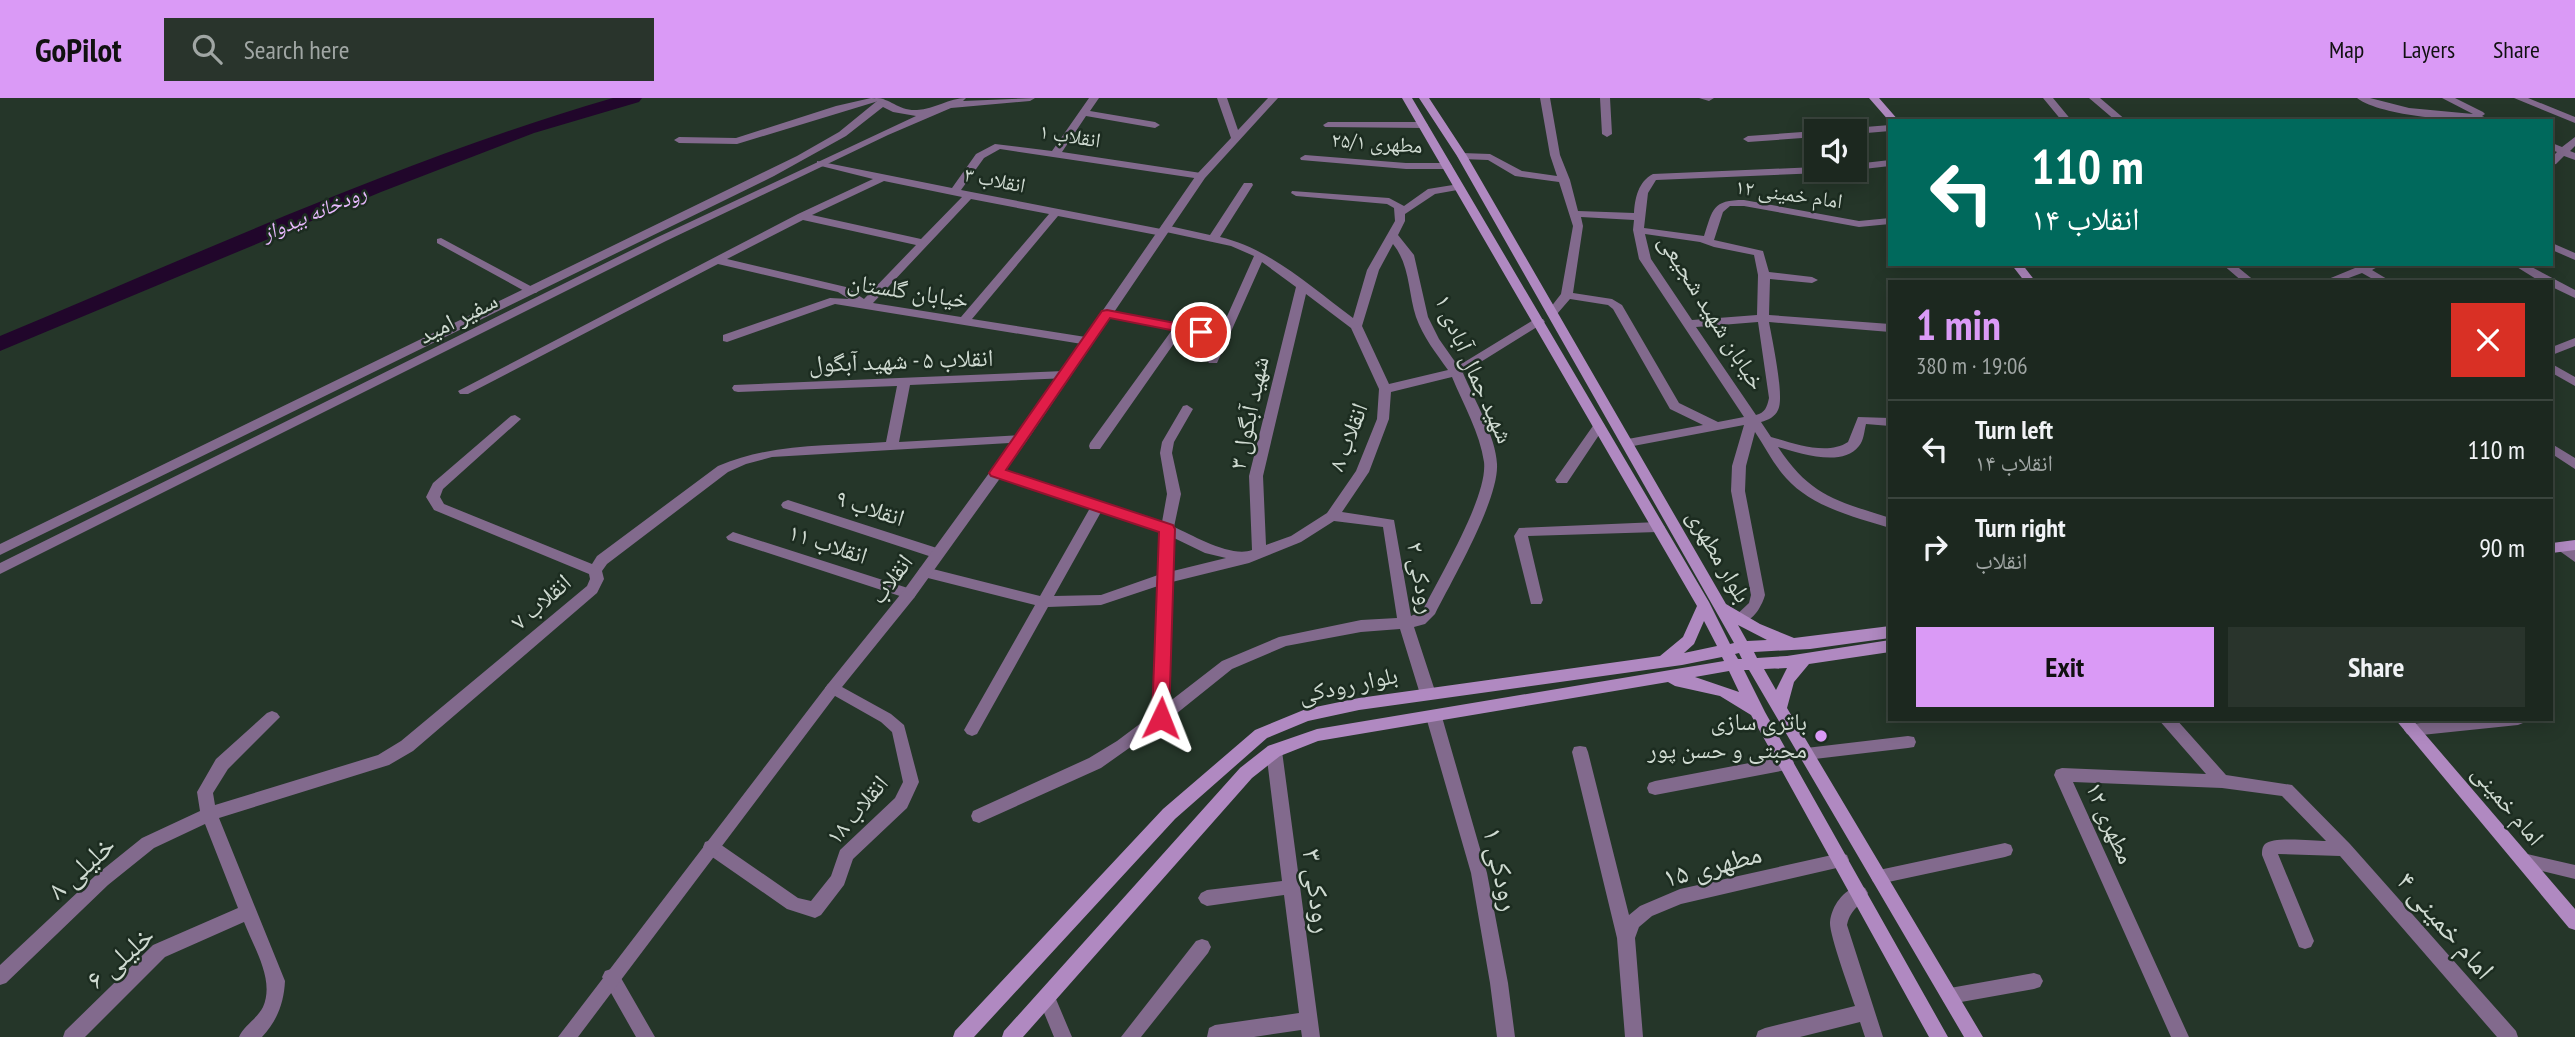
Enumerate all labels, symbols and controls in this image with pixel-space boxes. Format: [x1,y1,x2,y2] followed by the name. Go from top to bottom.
[164,18,654,81] search box
[35,28,122,71] text: GoPilot
[188,30,226,68] icon: search
[244,33,349,66] text: Search here
[2329,34,2364,65] text: Map
[2402,34,2455,65] text: Layers
[2493,34,2540,65] text: Share
[1037,117,1103,154] street label: انقلاب ۱
[1804,119,1867,182] map controls
[1804,119,1867,182] button: sound
[1331,126,1423,159] street label: مطهری ۲۵/۱
[2031,134,2144,198] text: 110 m
[1916,147,2007,238] icon: left
[962,160,1028,199] street label: انقلاب ۳
[1734,173,1844,215] street label: امام خمینی ۱۲
[255,178,370,247] water label: رودخانه بیدواز
[2031,197,2140,239] text: انقلاب ۱۴
[1652,228,1773,396] street label: خیابان شهید شجیعی
[845,266,971,315] street label: خیابان گلستان
[413,284,503,351] street label: سفیر امید
[1428,290,1521,448] street label: شهید جمال آبادی ۱
[1916,297,2001,352] text: 1 min
[1171,302,1231,362] pin
[2451,303,2525,377] button: close
[1182,313,1220,351] icon: arrive
[808,342,994,379] street label: انقلاب ۵ - شهید آبگول
[1916,351,2028,380] text: 380 m · 19:06
[1221,354,1276,472] street label: شهید آبگول ۳
[1320,398,1375,475] street label: انقلاب ۸
[1975,413,2053,446] text: Turn left
[1916,430,1954,468] icon: left
[2467,433,2525,466] text: 110 m
[1975,448,2053,477] text: انقلاب ۱۴
[832,482,909,533] street label: انقلاب ۹
[1680,503,1759,608] street label: بلوار مطهری
[1975,511,2066,544] text: Turn right
[785,516,872,571] street label: انقلاب ۱۱
[1916,528,1954,566] icon: right
[2479,531,2525,564] text: 90 m
[1400,539,1443,616] street label: رودکی ۲
[1975,546,2028,575] text: انقلاب
[862,547,919,610] street label: انقلاب
[504,567,577,636] street label: انقلاب ۷
[1916,627,2214,707] button: Exit
[2228,627,2525,707] button: Share
[1295,659,1400,710] street label: بلوار رودکی
[1124,681,1198,755] position arrow
[1646,706,1807,765] place label: باتری سازی محبتی و حسن پور
[1813,728,1829,744] marker: باتری سازی محبتی و حسن پور
[2465,758,2551,852] street label: امام خمینی
[819,769,895,851] street label: انقلاب ۱۸
[2079,777,2142,869] street label: مطهری ۱۲
[1475,823,1530,914] street label: رودکی ۱
[39,826,123,907] street label: خلیلی ۸
[1658,834,1765,895] street label: مطهری ۱۵
[1294,846,1343,936] street label: رودکی ۳
[2389,863,2503,987] street label: امام خمینی ۴
[78,917,162,997] street label: خلیلی ۶

